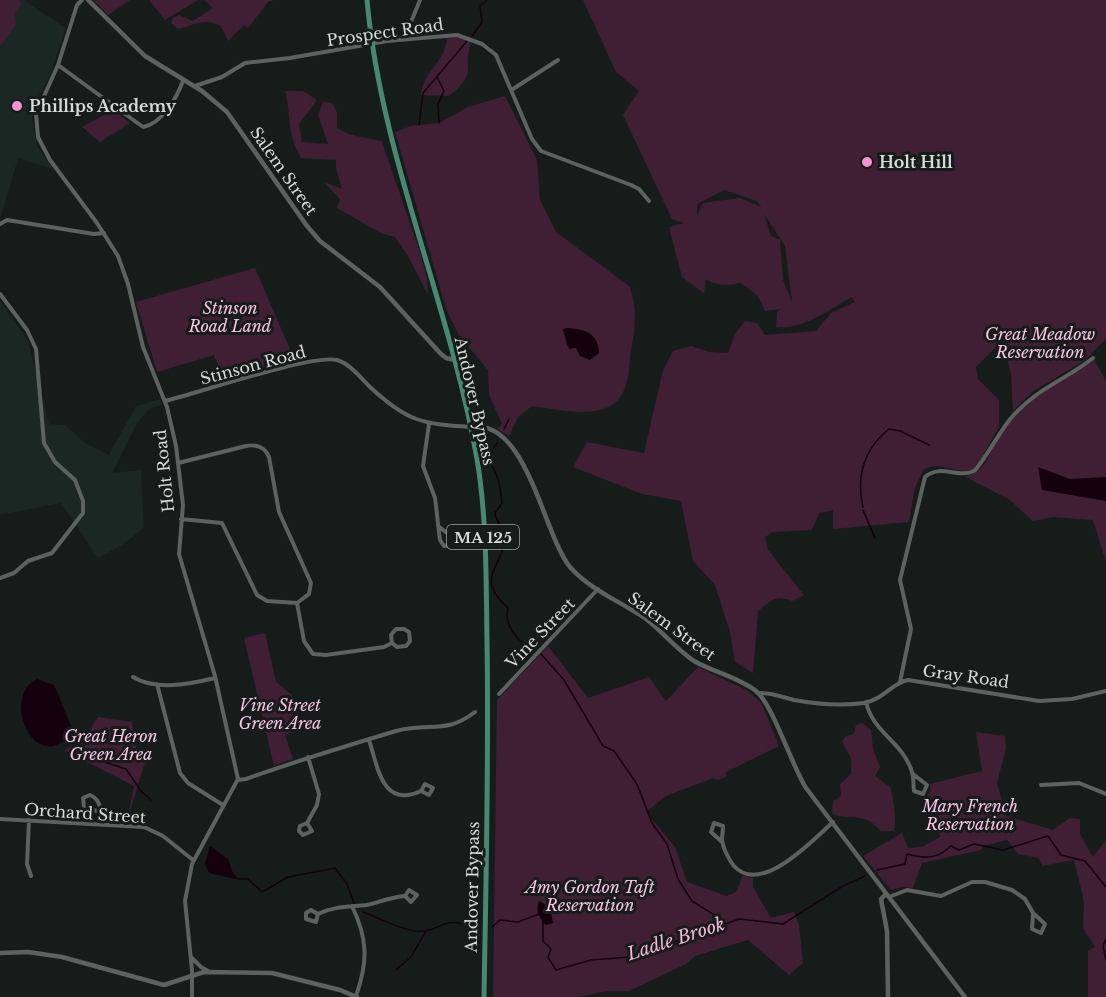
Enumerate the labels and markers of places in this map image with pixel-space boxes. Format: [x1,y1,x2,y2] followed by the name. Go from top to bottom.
[29,96,177,116] place label: Phillips Academy
[10,99,24,113] marker: Phillips Academy
[879,152,953,172] place label: Holt Hill
[860,155,874,169] marker: Holt Hill

